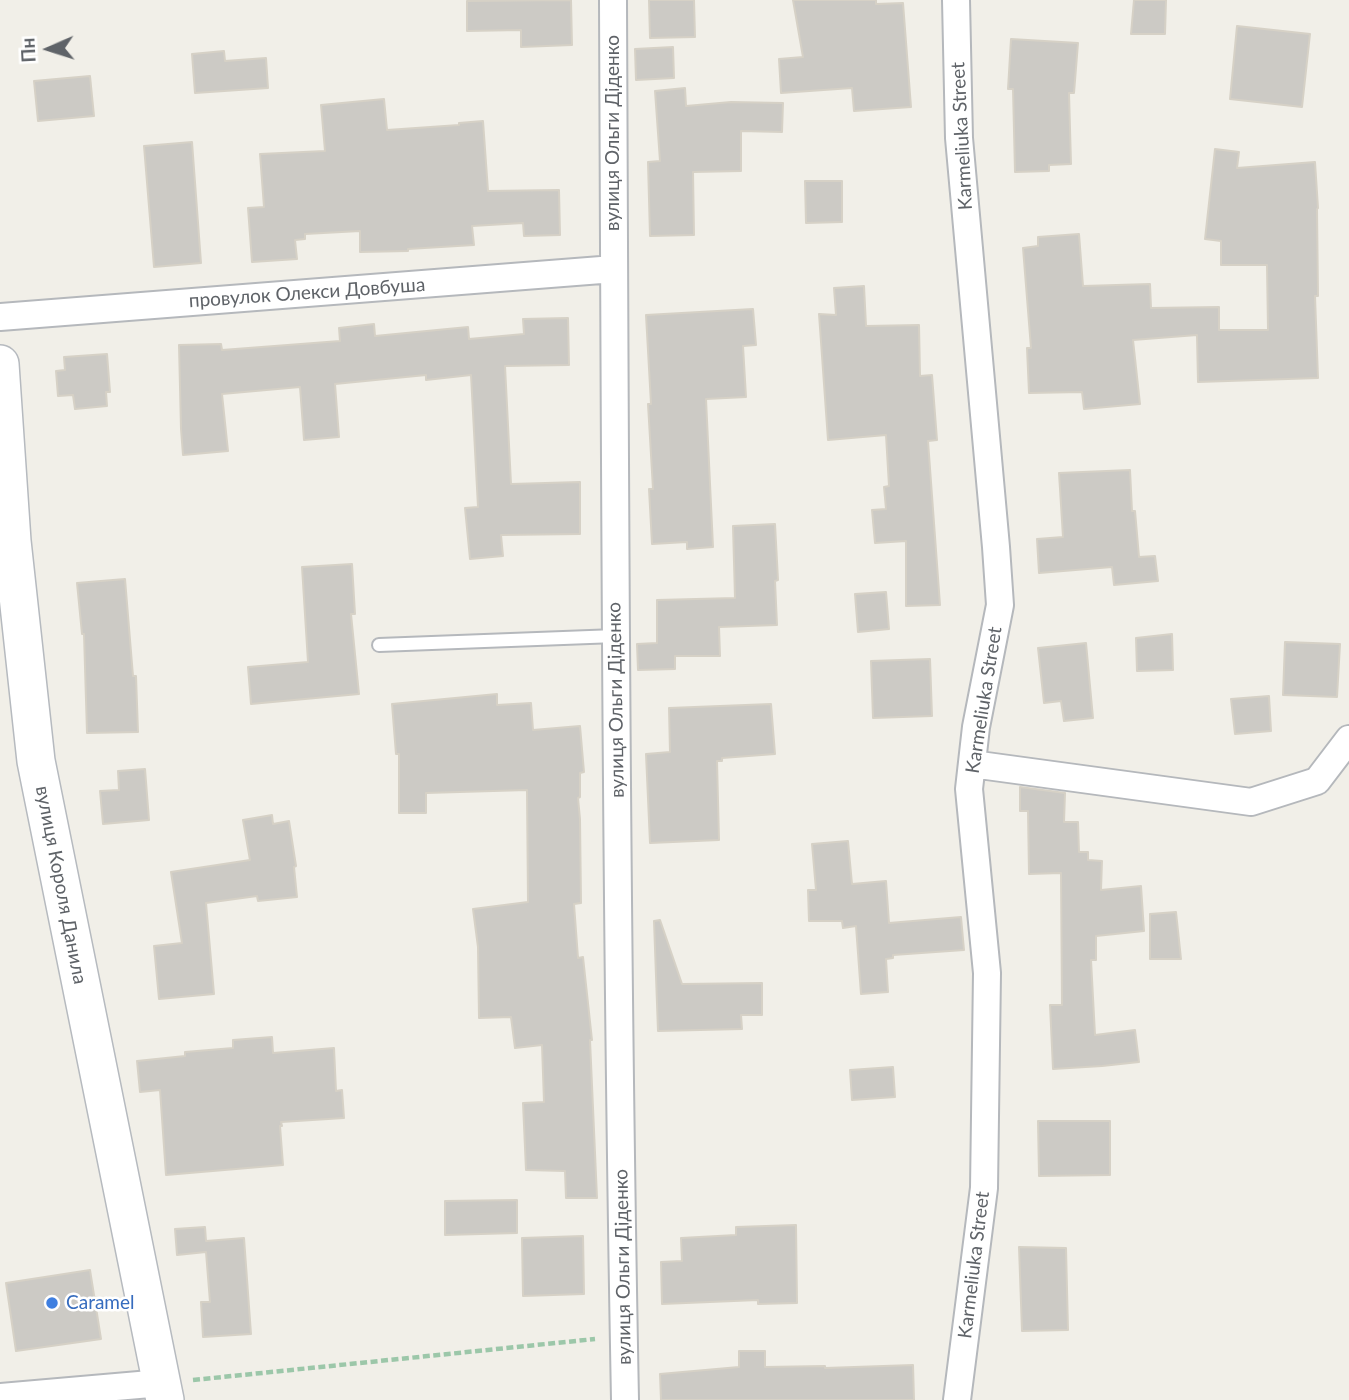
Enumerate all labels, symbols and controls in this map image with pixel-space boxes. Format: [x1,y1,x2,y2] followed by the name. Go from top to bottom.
[14,14,84,84] north arrow
[602,35,624,231] street label: вулиця Ольги Діденко
[15,37,40,63] text: Пн
[947,61,977,211] street label: Karmeliuka Street
[188,273,426,313] street label: провулок Олекси Довбуша
[603,602,629,798] street label: вулиця Ольги Діденко
[961,625,1007,775] street label: Karmeliuka Street
[31,784,91,986] street label: вулиця Короля Данила
[610,1169,636,1365] street label: вулиця Ольги Діденко
[954,1190,994,1340] street label: Karmeliuka Street
[66,1292,134,1314] place label: Caramel
[44,1295,60,1311] marker: Caramel

